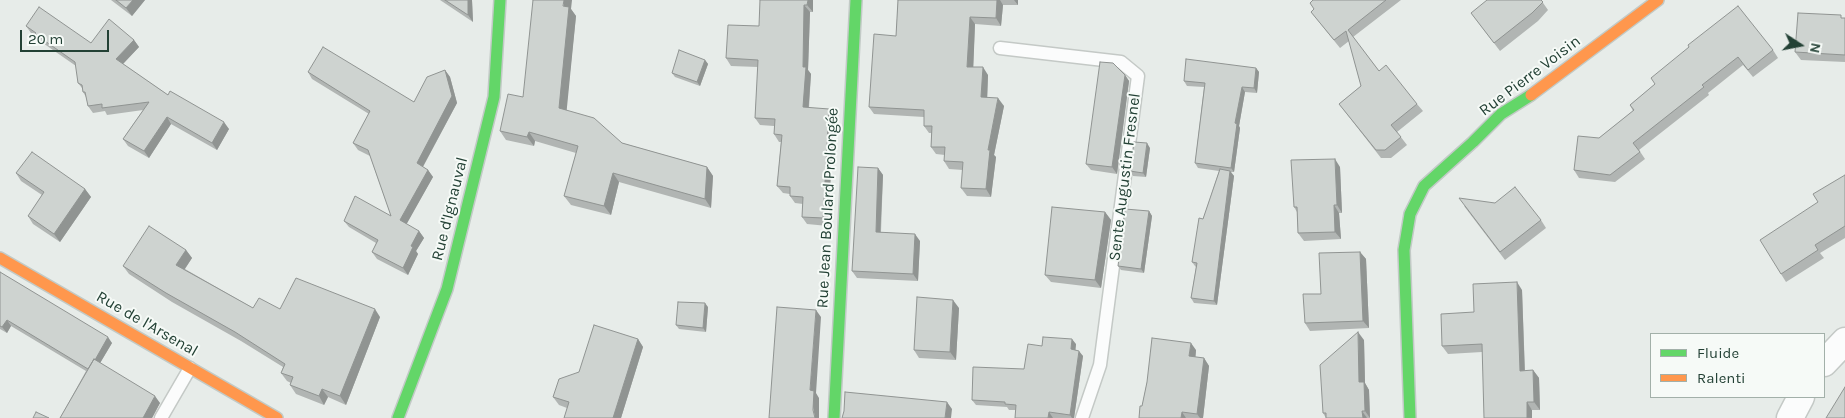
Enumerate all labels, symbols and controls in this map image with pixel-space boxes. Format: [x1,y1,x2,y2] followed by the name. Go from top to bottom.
[22,20,111,52] scale bar
[1775,20,1825,70] north arrow
[28,30,63,48] text: 20 m
[1476,32,1584,120] street label: Rue Pierre Voisin
[1806,41,1825,55] text: N
[1105,92,1145,262] street label: Sente Augustin Fresnel
[813,107,843,309] street label: Rue Jean Boulard Prolongée
[428,155,472,263] street label: Rue d'Ignauval
[93,287,201,361] street label: Rue de l'Arsenal
[1650,333,1825,398] legend
[1697,344,1739,362] text: Fluide
[1697,369,1746,387] text: Ralenti

